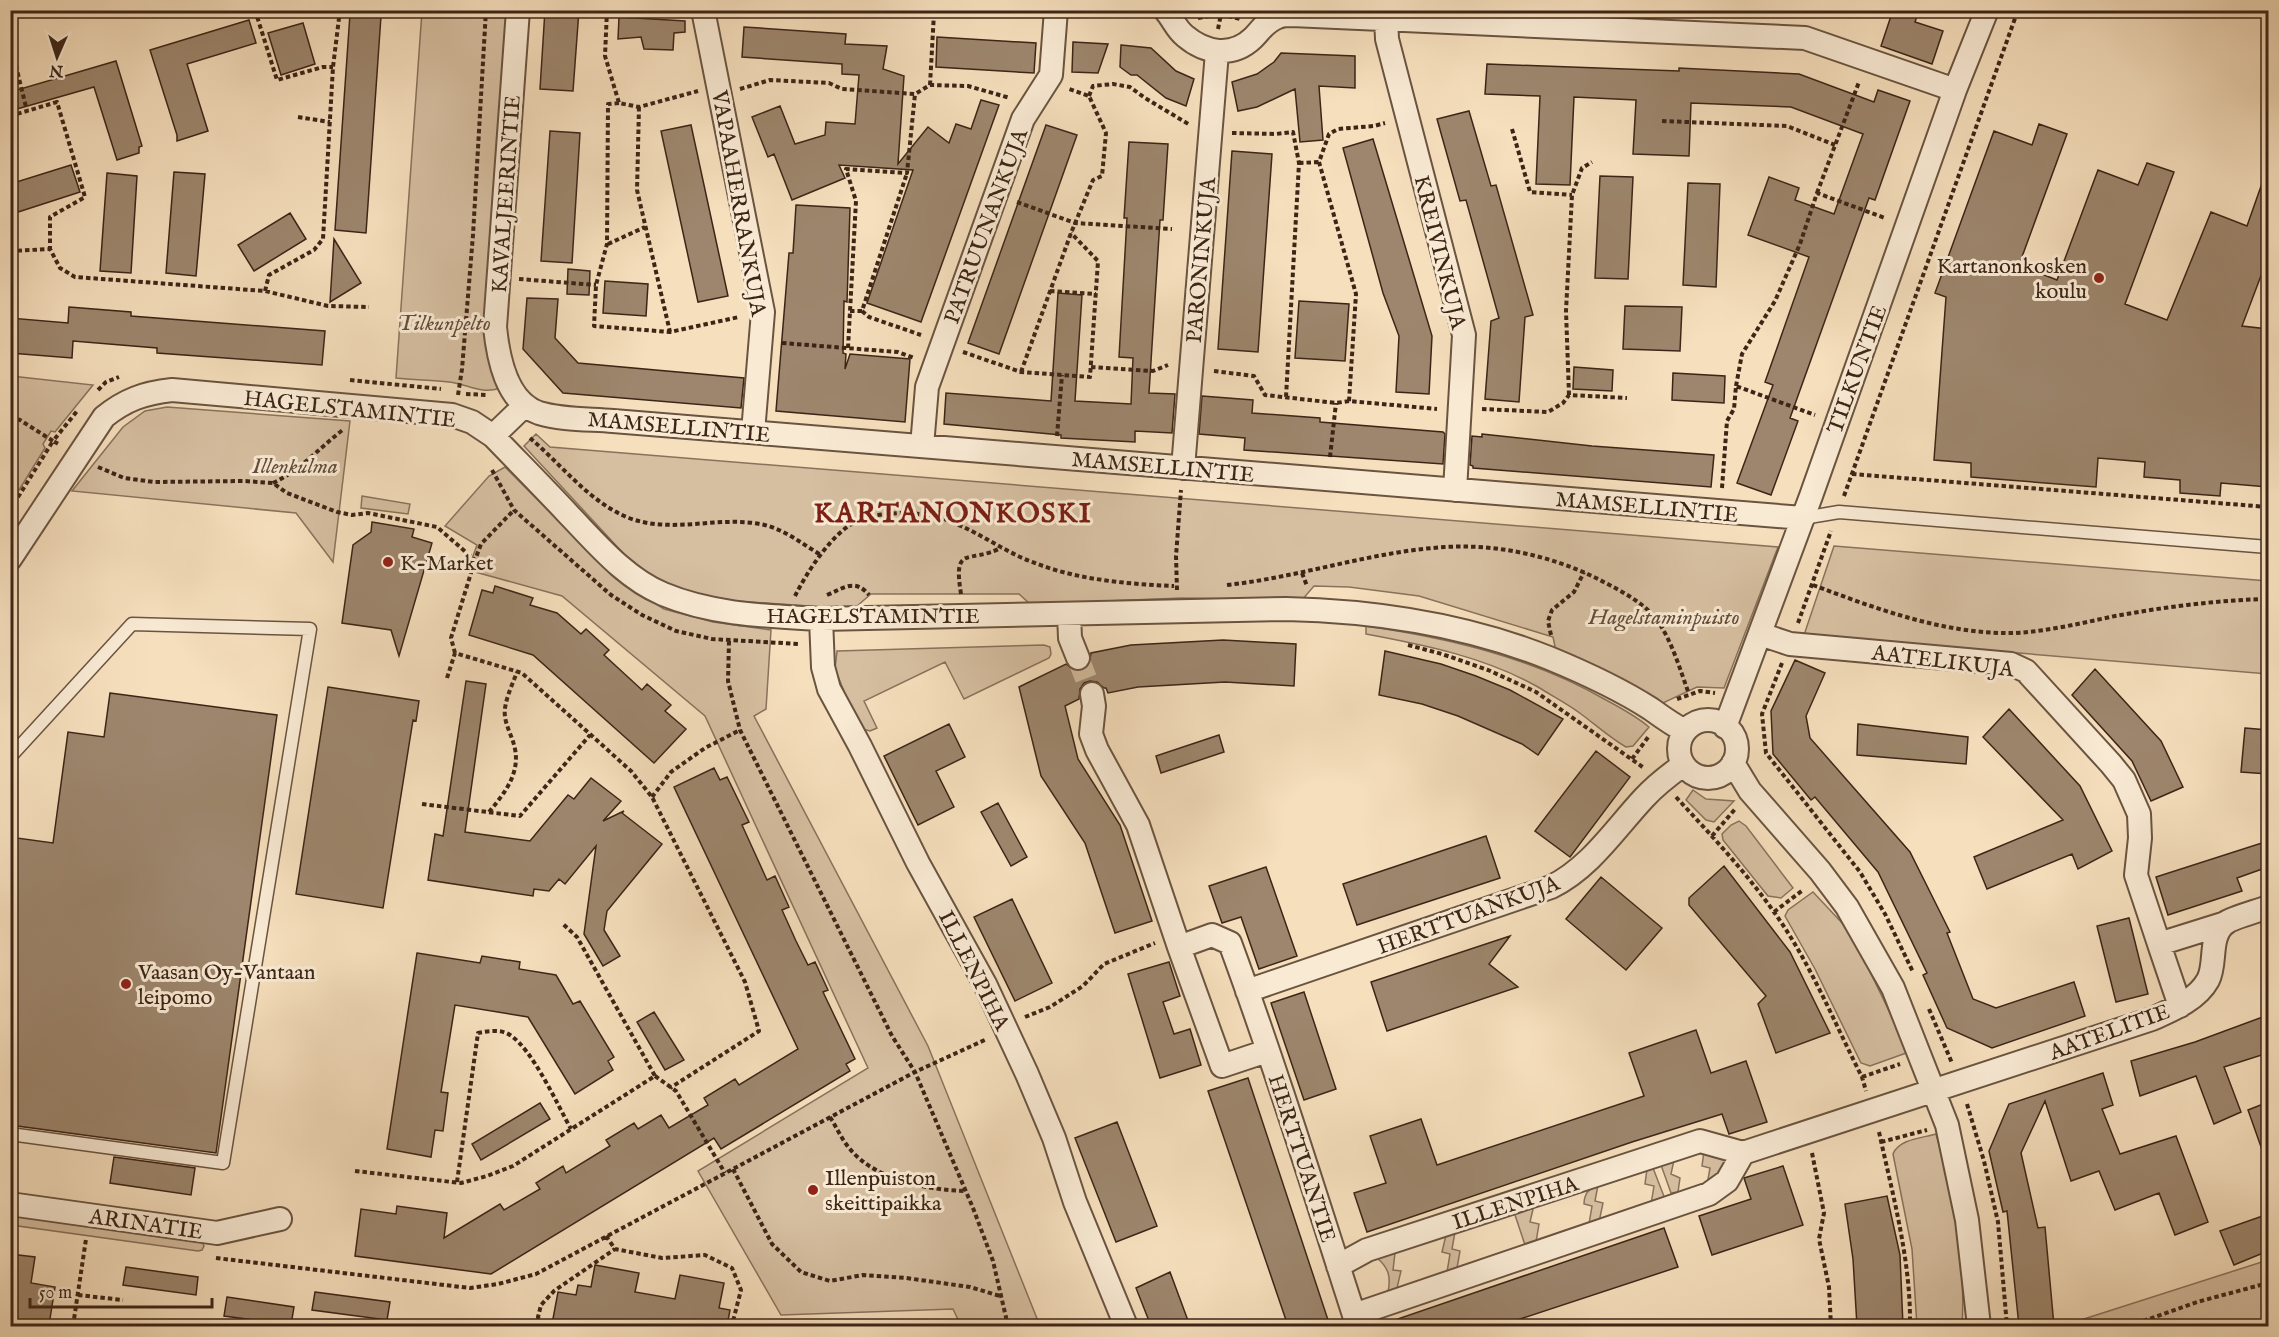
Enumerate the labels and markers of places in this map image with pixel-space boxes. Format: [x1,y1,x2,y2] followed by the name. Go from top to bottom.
[1937,253,2087,306] place label: Kartanonkosken koulu
[2092,271,2106,285] marker: Kartanonkosken koulu
[400,550,494,578] place label: K-Market
[381,555,395,569] marker: K-Market
[137,959,316,1012] place label: Vaasan Oy-Vantaan leipomo
[119,977,133,991] marker: Vaasan Oy-Vantaan leipomo
[825,1165,942,1218] place label: Illenpuiston skeittipaikka
[806,1183,820,1197] marker: Illenpuiston skeittipaikka

